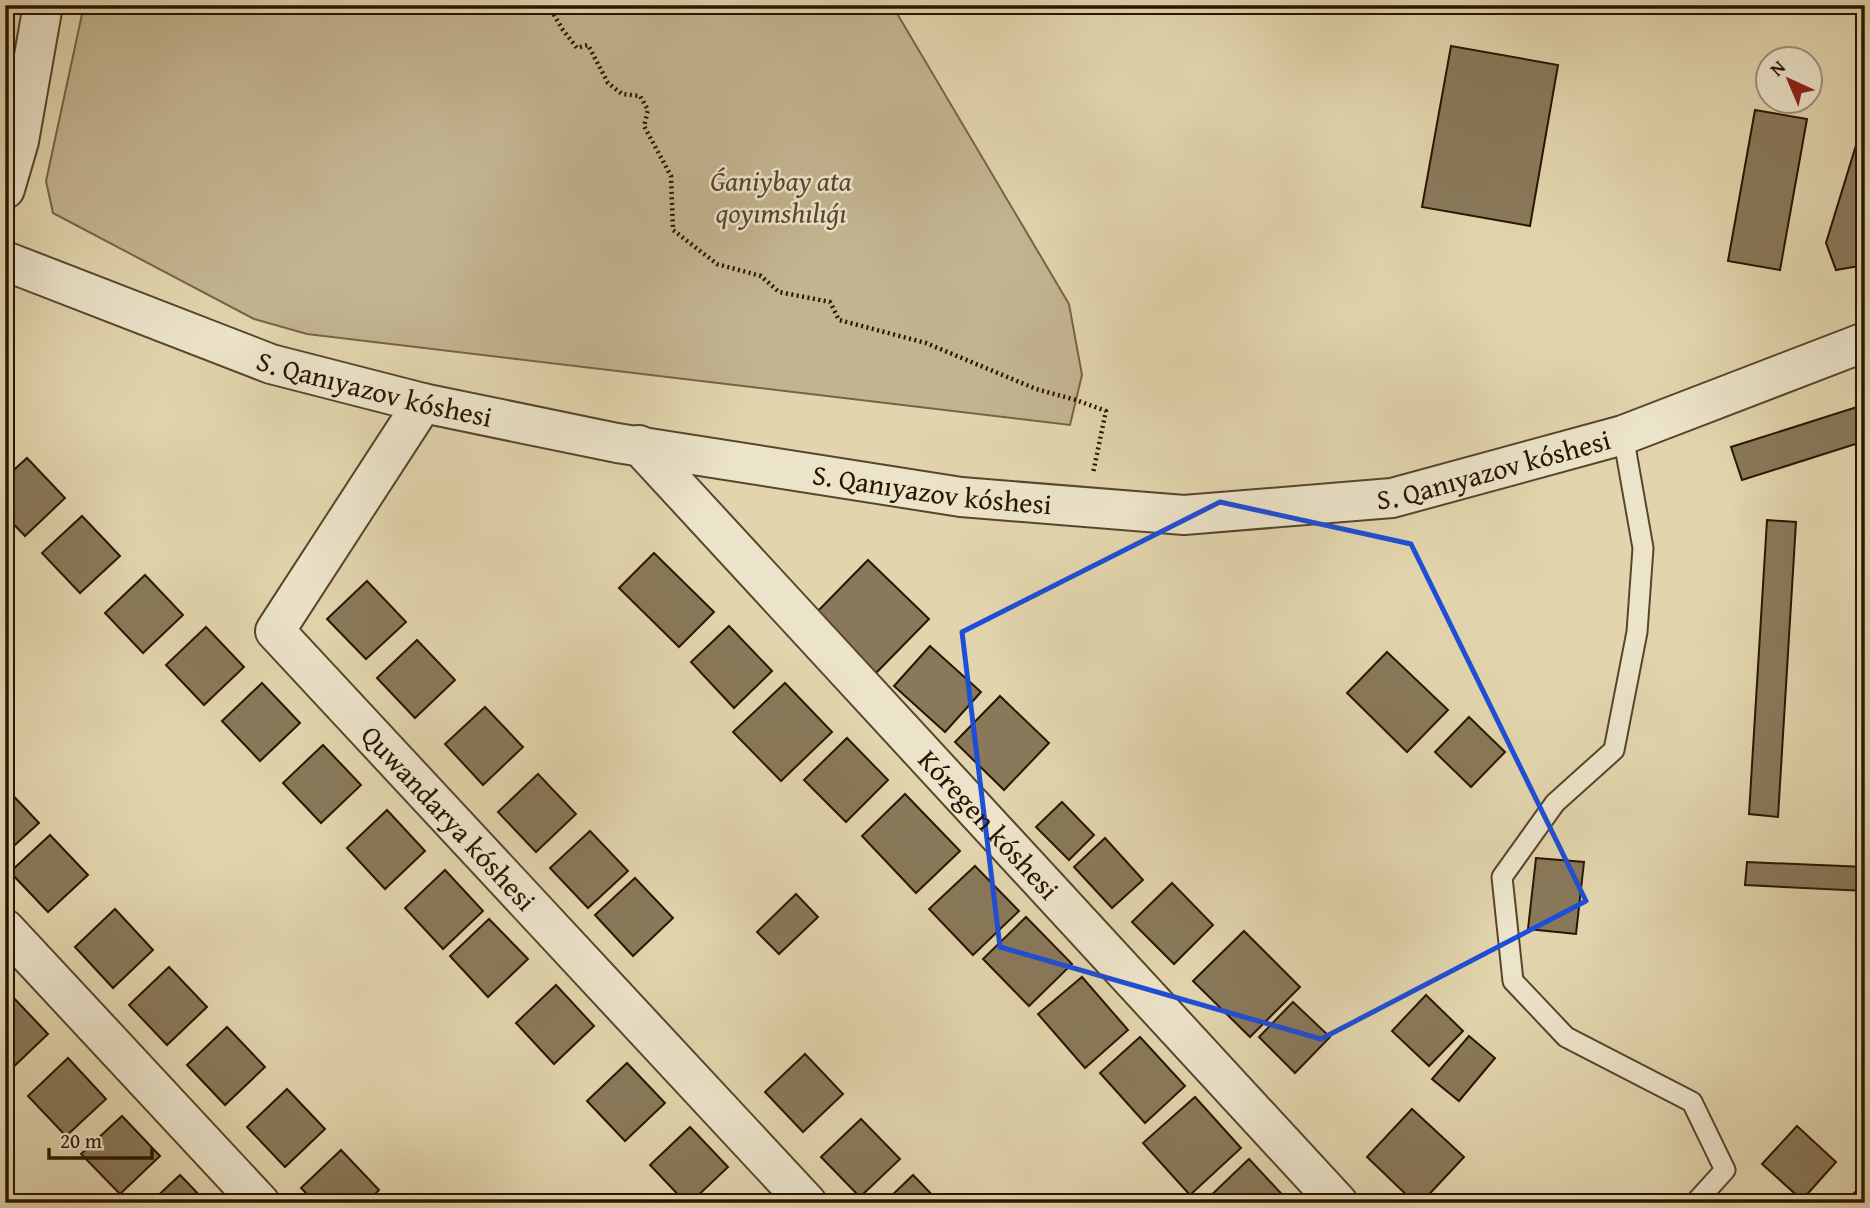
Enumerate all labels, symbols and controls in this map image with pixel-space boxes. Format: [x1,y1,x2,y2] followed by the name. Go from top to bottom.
[1755,46,1825,116] north arrow
[1763,53,1792,82] text: N
[710,160,852,233] park label: Ǵaniybay ata qoyımshılıǵı
[251,339,496,437] street label: S. Qanıyazov kóshesi
[1375,418,1615,519] street label: S. Qanıyazov kóshesi
[810,453,1054,524] street label: S. Qanıyazov kóshesi
[352,715,546,920] street label: Quwandarya kóshesi
[909,740,1069,908] street label: Kóregen kóshesi
[49,1117,152,1161] scale bar
[60,1125,102,1156] text: 20 m

